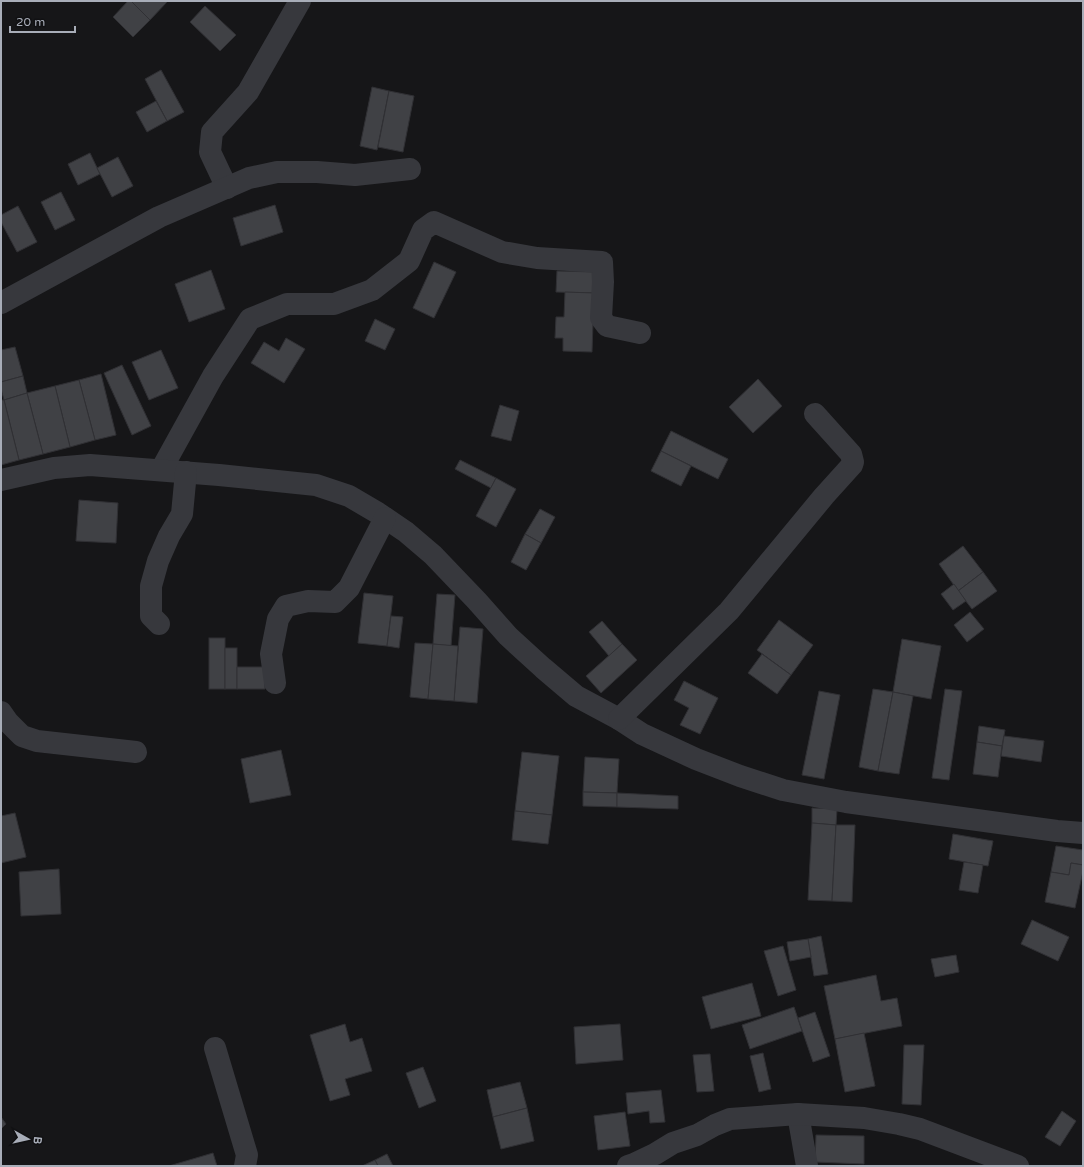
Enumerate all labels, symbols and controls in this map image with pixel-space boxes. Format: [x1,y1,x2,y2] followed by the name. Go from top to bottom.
[10,8,75,34] scale bar
[16,15,45,29] text: 20 m
[8,1119,48,1159] north arrow
[30,1136,44,1145] text: B

